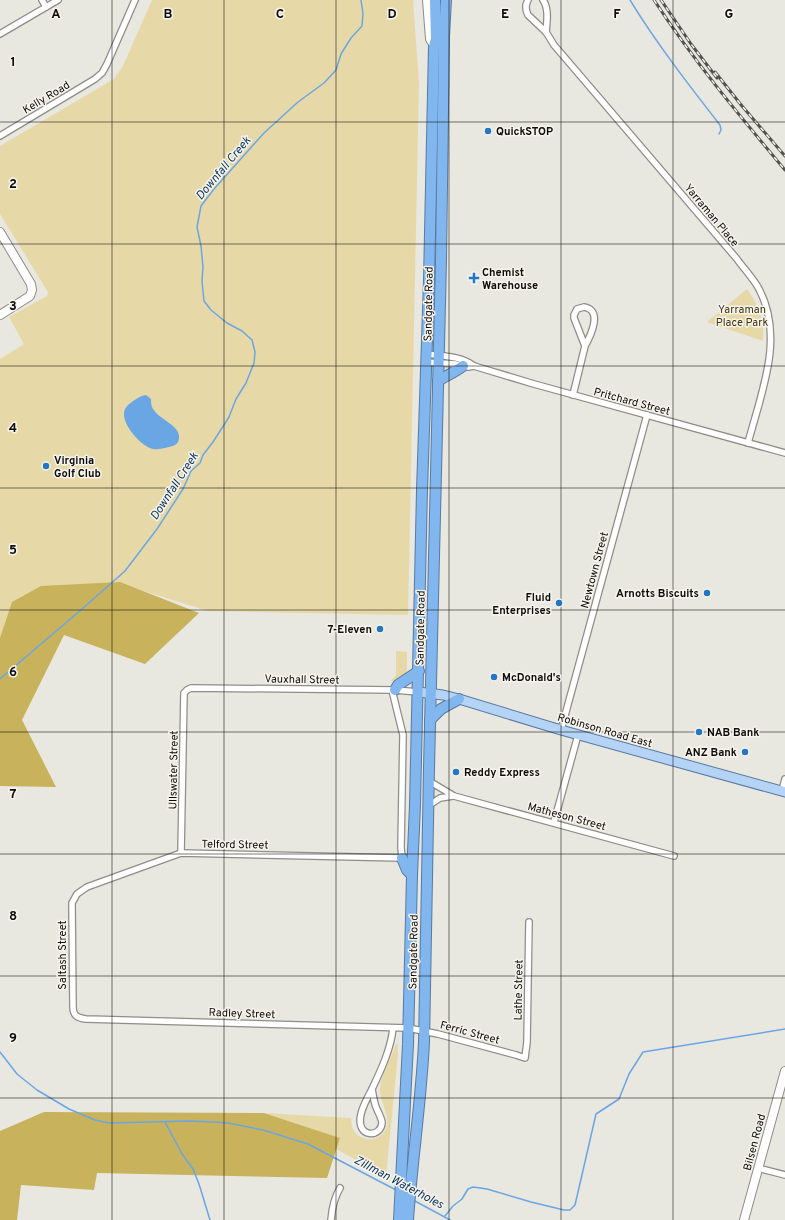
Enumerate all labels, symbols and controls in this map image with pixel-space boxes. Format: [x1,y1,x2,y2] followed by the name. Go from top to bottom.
[51,7,61,23] text: A
[164,7,173,23] text: B
[276,7,284,23] text: C
[387,7,397,23] text: D
[501,7,509,23] text: E
[613,7,621,23] text: F
[725,7,734,23] text: G
[10,55,16,71] text: 1
[20,78,73,117] street label: Kelly Road
[496,125,553,139] place label: QuickSTOP
[483,126,493,136] marker: QuickSTOP
[193,133,256,204] water label: Downfall Creek
[9,177,17,193] text: 2
[681,181,742,250] street label: Yarraman Place
[421,266,437,342] street label: Sandgate Road
[482,266,538,293] place label: Chemist Warehouse
[469,273,479,283] marker: Chemist Warehouse
[9,299,17,315] text: 3
[716,303,768,330] park label: Yarraman Place Park
[592,385,672,419] street label: Pritchard Street
[9,421,17,437] text: 4
[147,449,203,524] water label: Downfall Creek
[54,454,101,481] place label: Virginia Golf Club
[41,461,51,471] marker: Virginia Golf Club
[578,530,612,610] street label: Newtown Street
[9,543,17,559] text: 5
[616,587,699,601] place label: Arnotts Biscuits
[702,588,712,598] marker: Arnotts Biscuits
[413,590,429,666] street label: Sandgate Road
[492,591,551,618] place label: Fluid Enterprises
[554,598,564,608] marker: Fluid Enterprises
[328,623,372,637] place label: 7-Eleven
[375,624,385,634] marker: 7-Eleven
[9,665,17,681] text: 6
[502,671,561,685] place label: McDonald's
[264,672,340,688] street label: Vauxhall Street
[489,672,499,682] marker: McDonald's
[556,711,654,751] street label: Robinson Road East
[707,726,759,740] place label: NAB Bank
[694,727,704,737] marker: NAB Bank
[166,730,182,810] street label: Ullswater Street
[685,746,737,760] place label: ANZ Bank
[740,747,750,757] marker: ANZ Bank
[464,766,540,780] place label: Reddy Express
[451,767,461,777] marker: Reddy Express
[10,787,17,803] text: 7
[526,800,607,834] street label: Matheson Street
[201,837,268,853] street label: Telford Street
[9,909,17,925] text: 8
[406,914,422,990] street label: Sandgate Road
[56,920,70,990] street label: Saltash Street
[511,959,527,1021] street label: Lathe Street
[208,1006,275,1022] street label: Radley Street
[438,1018,501,1048] street label: Ferric Street
[9,1031,17,1047] text: 9
[741,1112,769,1172] street label: Bilsen Road
[351,1153,447,1214] water label: Zillman Waterholes

